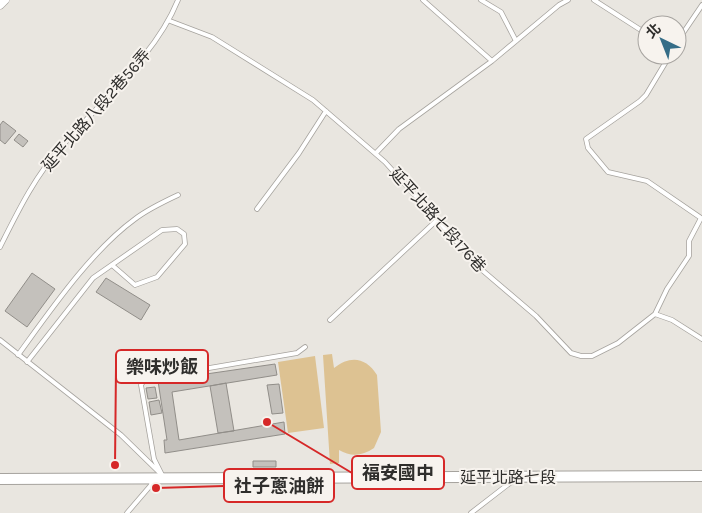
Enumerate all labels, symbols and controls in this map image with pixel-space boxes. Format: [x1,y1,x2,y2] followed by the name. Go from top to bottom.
[637,15,687,65] north arrow
[643,20,664,42] text: 北
[38,45,154,175] street label: 延平北路八段2巷56弄
[386,164,490,276] street label: 延平北路七段176巷
[116,350,208,383] callout: 樂味炒飯
[126,356,198,378] text: 樂味炒飯
[352,456,444,489] callout: 福安國中
[362,462,434,484] text: 福安國中
[460,468,556,487] street label: 延平北路七段
[224,469,334,502] callout: 社子蔥油餅
[234,475,324,497] text: 社子蔥油餅

